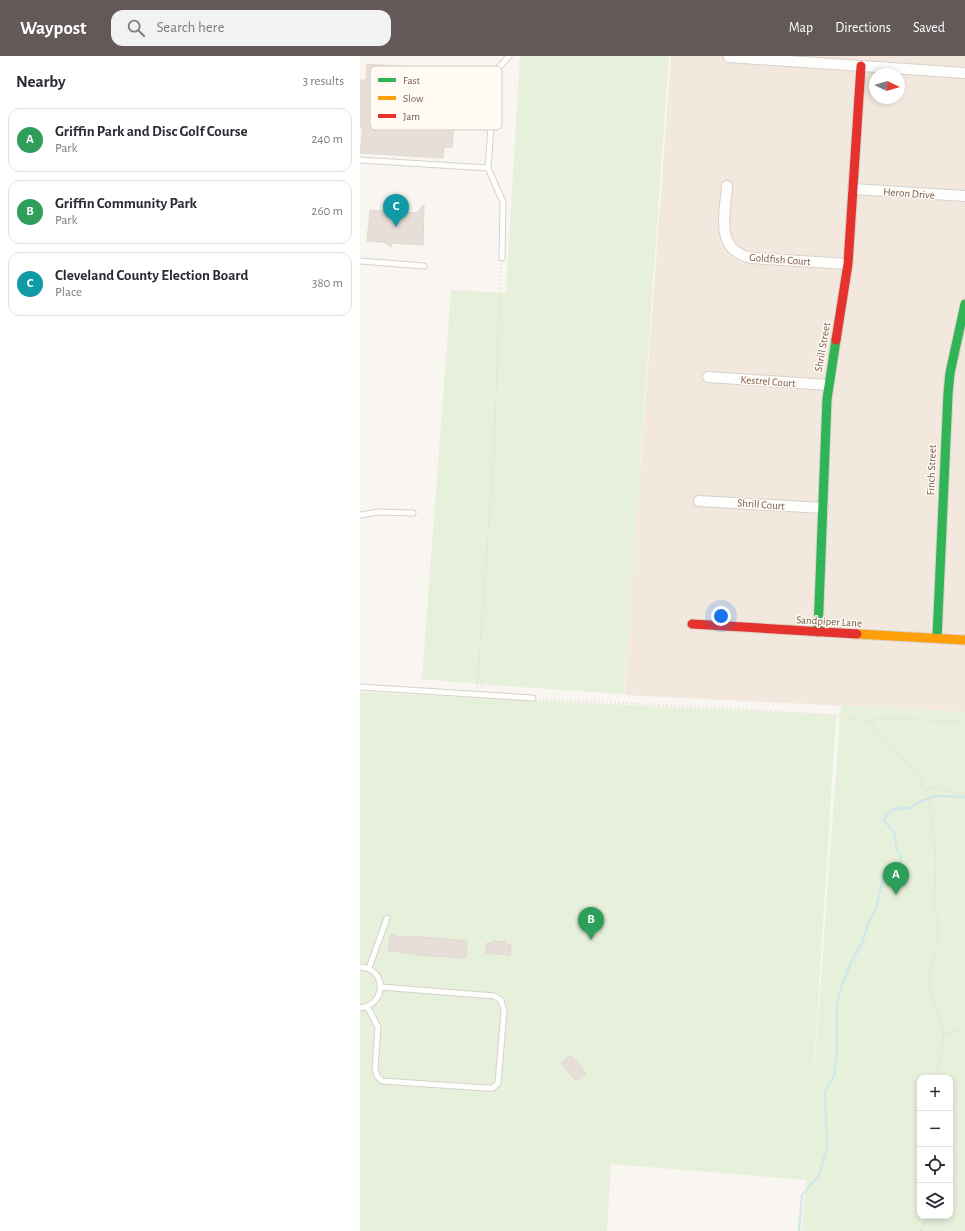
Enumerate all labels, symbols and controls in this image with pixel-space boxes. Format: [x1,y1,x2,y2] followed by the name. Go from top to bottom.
[111,10,391,46] search box
[125,17,147,39] icon: search
[20,19,87,38] text: Waypost
[157,20,224,35] text: Search here
[789,21,813,35] text: Map
[835,21,891,35] text: Directions
[913,21,945,35] text: Saved
[370,66,502,130] legend
[869,68,905,104] north arrow
[16,73,66,90] text: Nearby
[303,75,344,88] text: 3 results
[403,75,421,86] text: Fast
[403,93,424,104] text: Slow
[403,111,420,122] text: Jam
[55,124,247,139] text: Griffin Park and Disc Golf Course
[26,133,34,146] text: A
[311,133,343,146] text: 240 m
[55,142,77,155] text: Park
[883,186,935,201] street label: Heron Drive
[383,194,409,227] pin: C
[55,196,197,211] text: Griffin Community Park
[26,205,34,218] text: B
[312,205,343,218] text: 260 m
[55,214,77,227] text: Park
[749,252,811,267] street label: Goldfish Court
[55,268,248,283] text: Cleveland County Election Board
[27,277,33,290] text: C
[312,277,343,290] text: 380 m
[55,286,82,299] text: Place
[813,321,832,373] street label: Shrill Street
[740,374,796,389] street label: Kestrel Court
[925,444,938,496] street label: Finch Street
[737,497,786,512] street label: Shrill Court
[711,606,731,626] your location
[796,614,862,629] street label: Sandpiper Lane
[883,862,909,895] pin: A
[578,907,604,940] pin: B
[917,1075,953,1219] map controls
[917,1075,953,1111] button: +
[917,1111,953,1147] button: −
[917,1147,953,1183] button: locate
[917,1183,953,1219] button: layers

